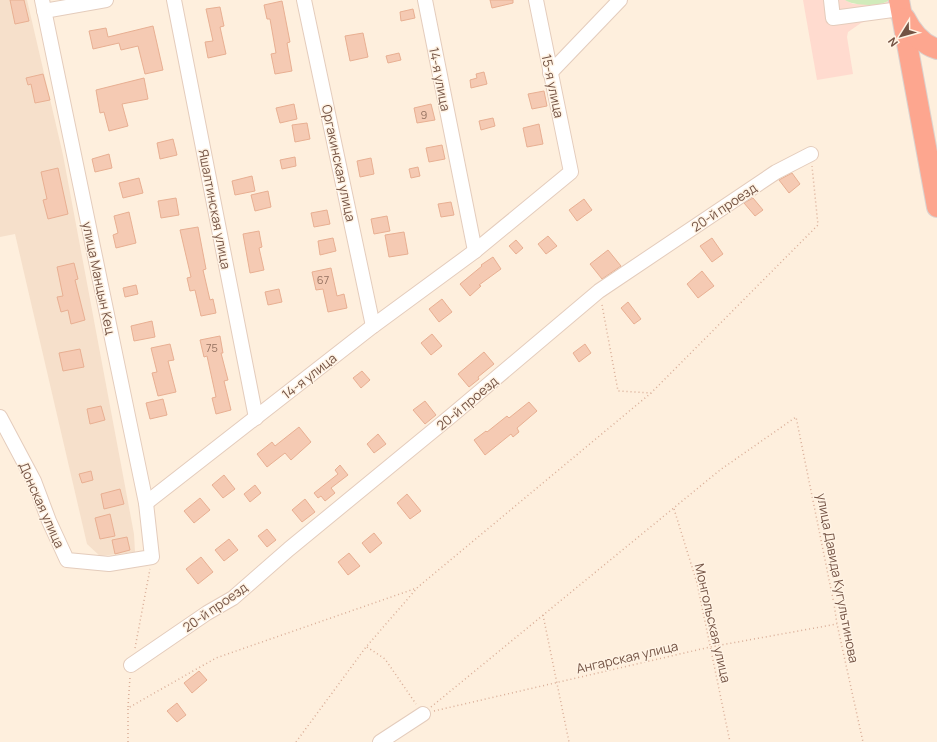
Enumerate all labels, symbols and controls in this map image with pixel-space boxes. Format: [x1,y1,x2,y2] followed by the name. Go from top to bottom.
[881,16,921,56] north arrow
[884,35,901,50] text: N
[425,46,455,112] street label: 14-я улица
[537,53,569,119] street label: 15-я улица
[318,103,360,223] street label: Оргакинская улица
[421,107,428,122] house number: 9
[195,147,235,271] street label: Яшалтинская улица
[688,178,760,236] street label: 20-й проезд
[78,220,120,336] street label: улица Манцын Кец
[317,272,329,287] house number: 67
[206,340,218,355] house number: 75
[278,349,340,403] street label: 14-я улица
[432,372,502,434] street label: 20-й проезд
[15,459,69,551] street label: Донская улица
[813,492,863,664] street label: улица Давида Кугультинова
[691,562,735,684] street label: Монгольская улица
[179,578,251,636] street label: 20-й проезд
[574,637,680,677] street label: Ангарская улица

